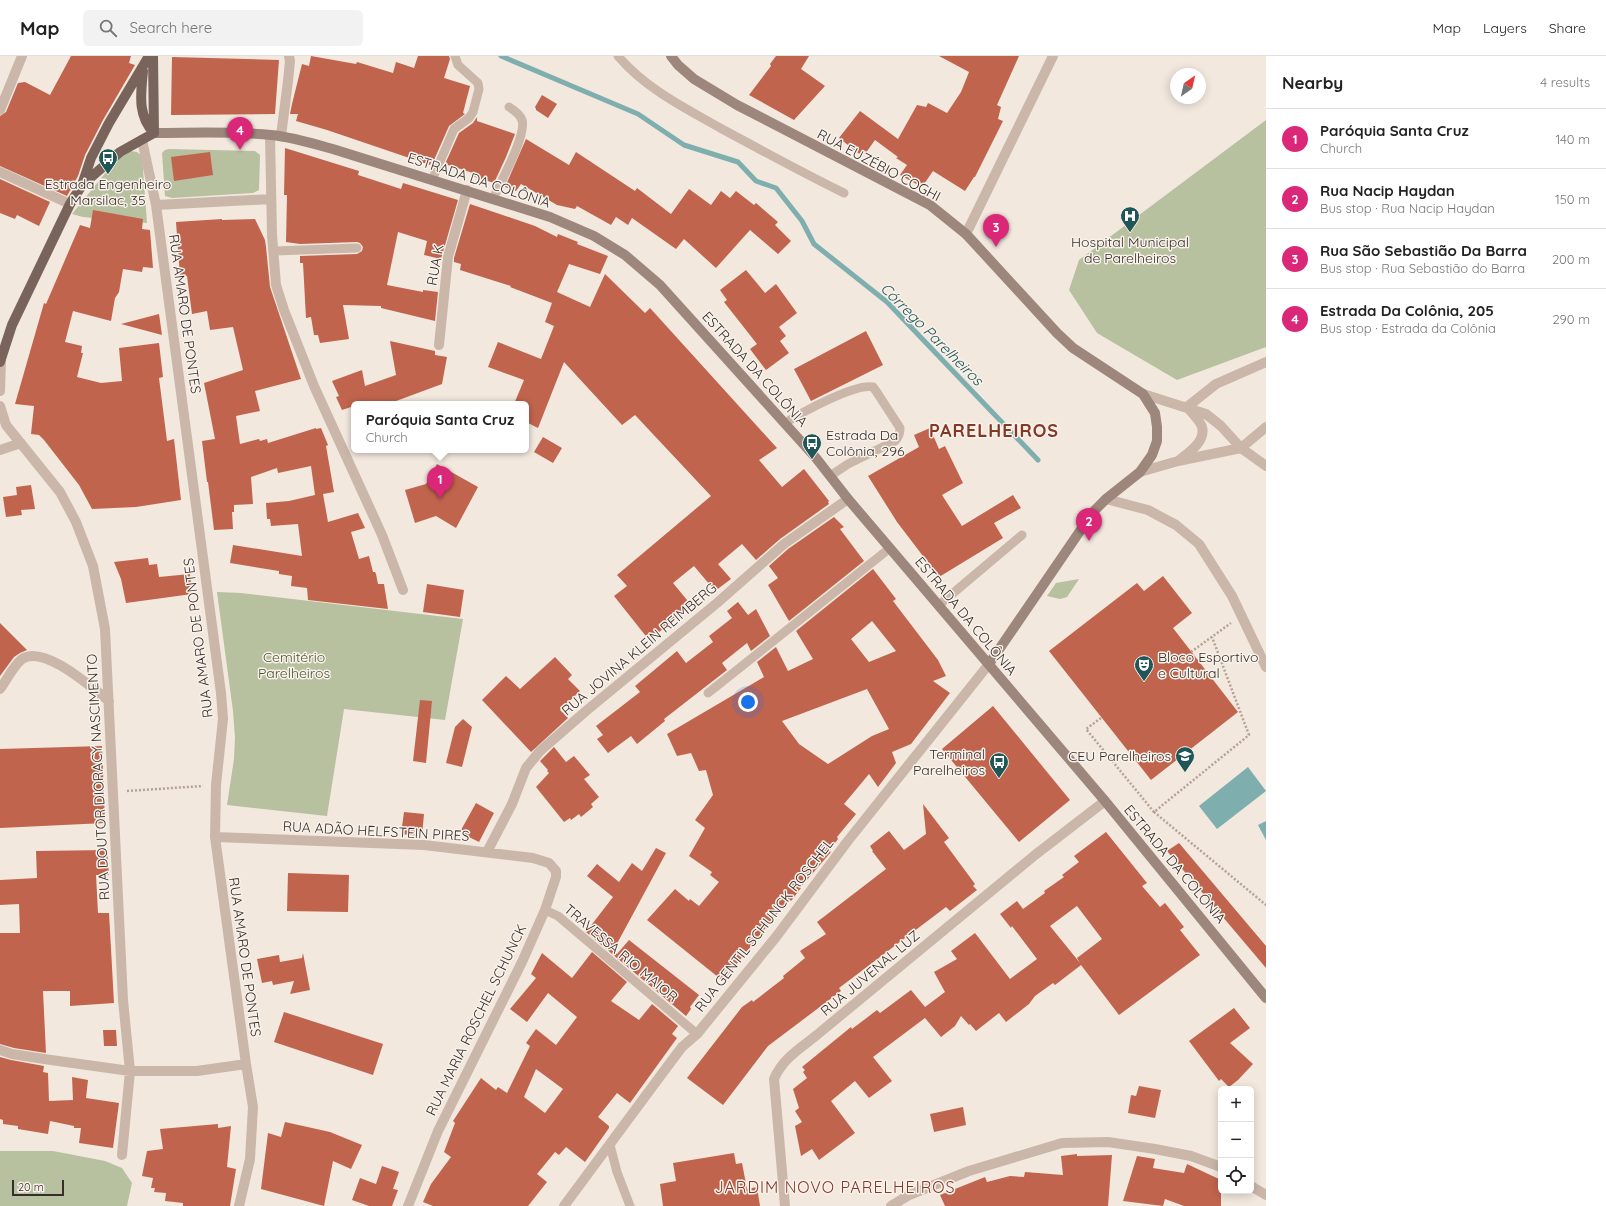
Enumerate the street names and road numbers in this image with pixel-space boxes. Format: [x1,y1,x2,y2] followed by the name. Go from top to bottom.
[814,125,944,205] street label: RUA EUZÉBIO COGHI
[405,148,553,212] street label: ESTRADA DA COLÔNIA
[165,233,205,395] street label: RUA AMARO DE PONTES
[423,243,447,287] street label: RUA K
[698,308,812,430] street label: ESTRADA DA COLÔNIA
[911,553,1021,679] street label: ESTRADA DA COLÔNIA
[179,557,217,719] street label: RUA AMARO DE PONTES
[558,579,720,719] street label: RUA JOVINA KLEIN REIMBERG
[83,653,113,901] street label: RUA DOUTOR DIORACY NASCIMENTO
[1120,801,1230,927] street label: ESTRADA DA COLÔNIA
[282,817,470,845] street label: RUA ADÃO HELFSTEIN PIRES
[691,834,838,1015] street label: RUA GENTIL SCHUNCK ROSCHEL
[225,876,265,1038] street label: RUA AMARO DE PONTES
[560,900,682,1006] street label: TRAVESSA RIO MAIOR
[422,921,530,1119] street label: RUA MARIA ROSCHEL SCHUNCK
[817,926,923,1020] street label: RUA JUVENAL LUZ

